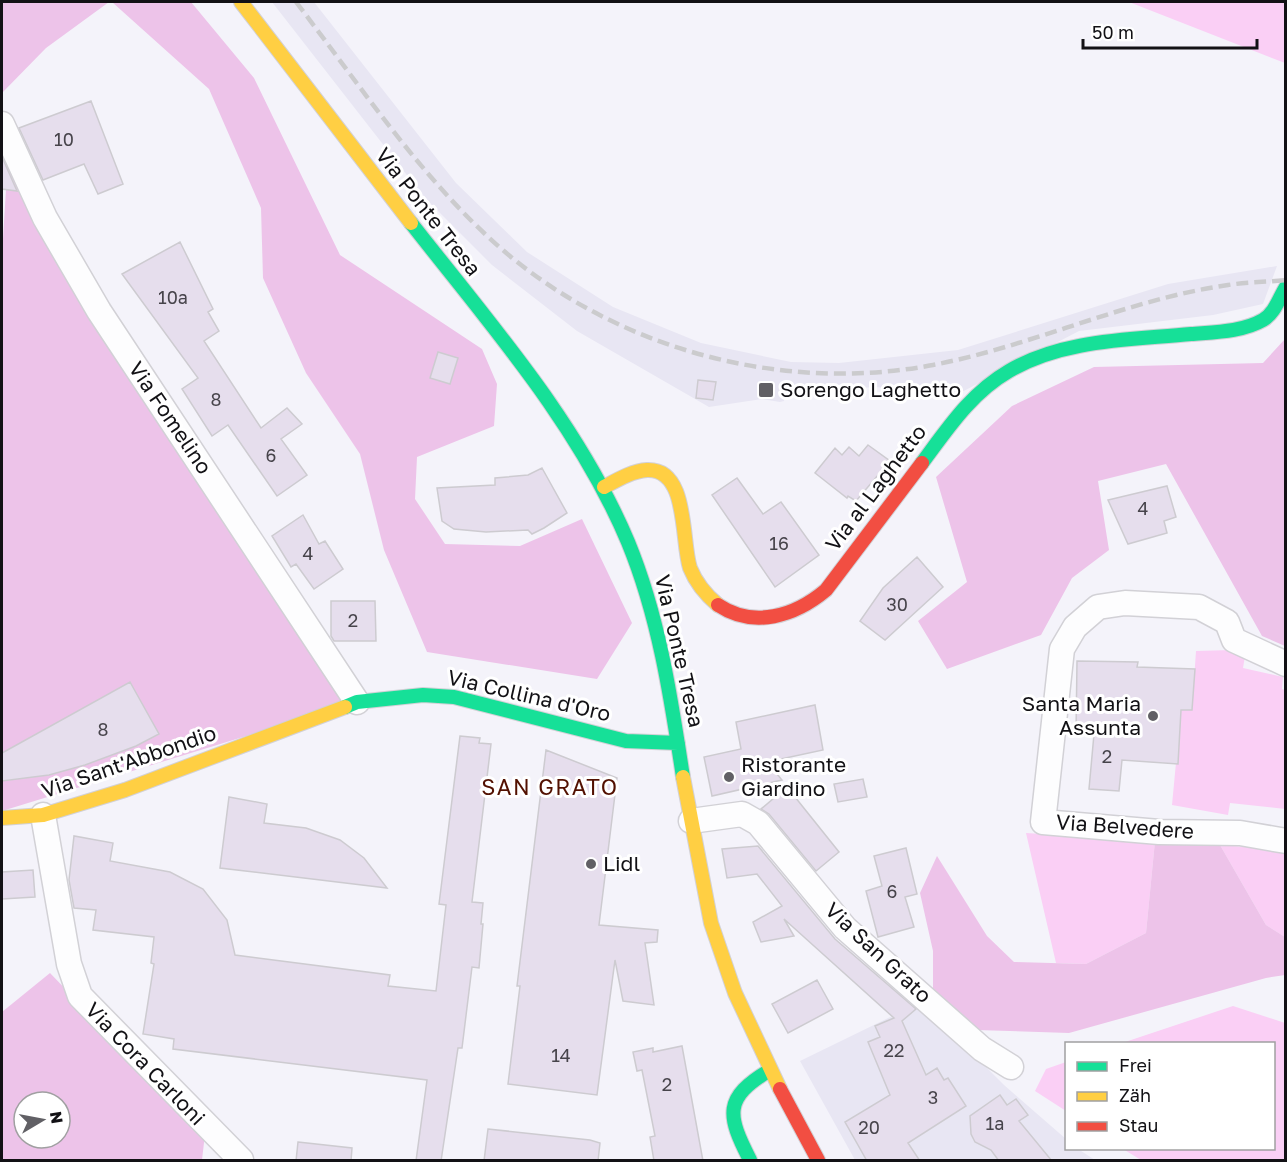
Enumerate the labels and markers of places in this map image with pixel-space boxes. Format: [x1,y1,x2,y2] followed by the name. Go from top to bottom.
[780,376,961,402] place label: Sorengo Laghetto
[757,381,775,399] marker: Sorengo Laghetto
[1022,690,1141,740] place label: Santa Maria Assunta
[1146,709,1160,723] marker: Santa Maria Assunta
[741,751,846,801] place label: Ristorante Giardino
[722,770,736,784] marker: Ristorante Giardino
[603,850,640,876] place label: Lidl
[584,857,598,871] marker: Lidl

